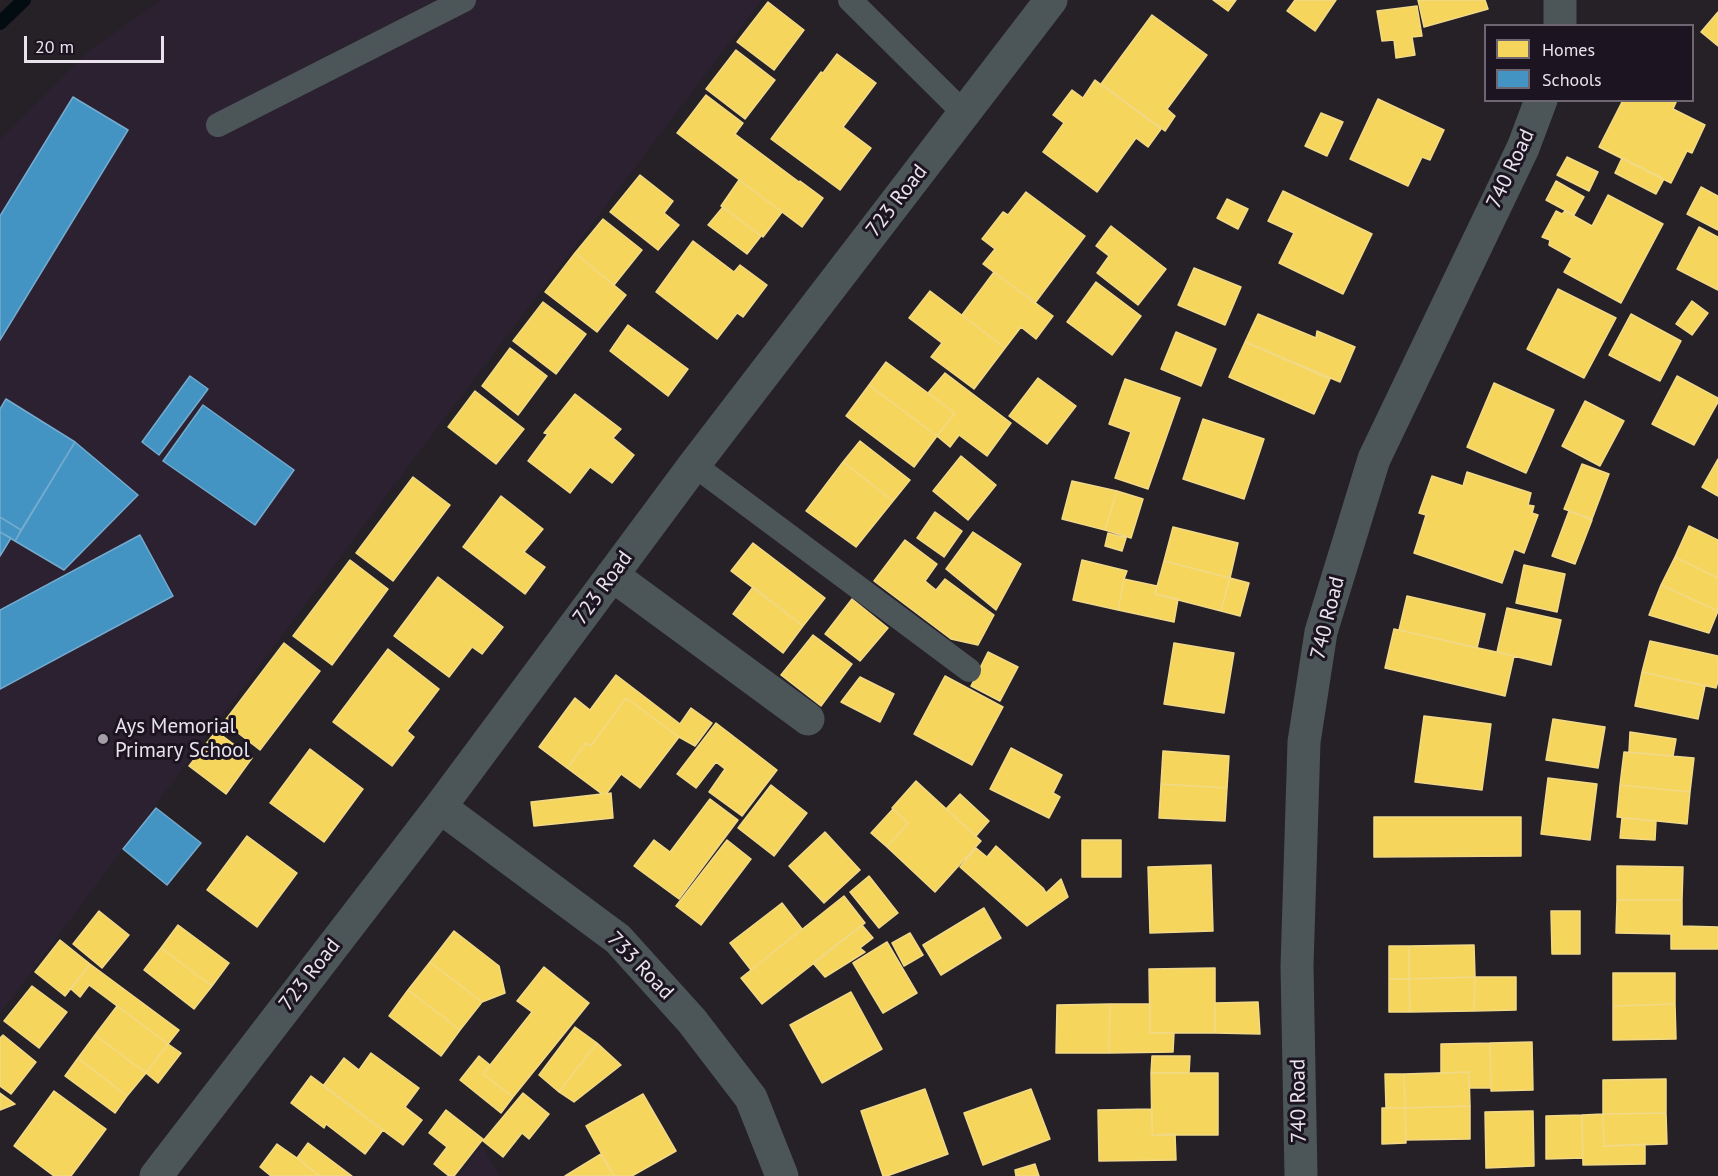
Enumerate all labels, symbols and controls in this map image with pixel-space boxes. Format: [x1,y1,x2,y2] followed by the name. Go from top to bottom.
[27,24,166,62] scale bar
[1484,24,1694,102] legend
[35,35,74,58] text: 20 m
[1542,38,1595,61] text: Homes
[1542,68,1602,91] text: Schools
[1482,125,1540,213] street label: 740 Road
[861,160,933,242] street label: 723 Road
[568,546,638,630] street label: 723 Road
[1306,574,1350,662] street label: 740 Road
[115,714,250,764] place label: Ays Memorial Primary School
[96,732,110,746] marker: Ays Memorial Primary School
[602,927,678,1005] street label: 733 Road
[274,934,346,1016] street label: 723 Road
[1286,1059,1312,1143] street label: 740 Road

